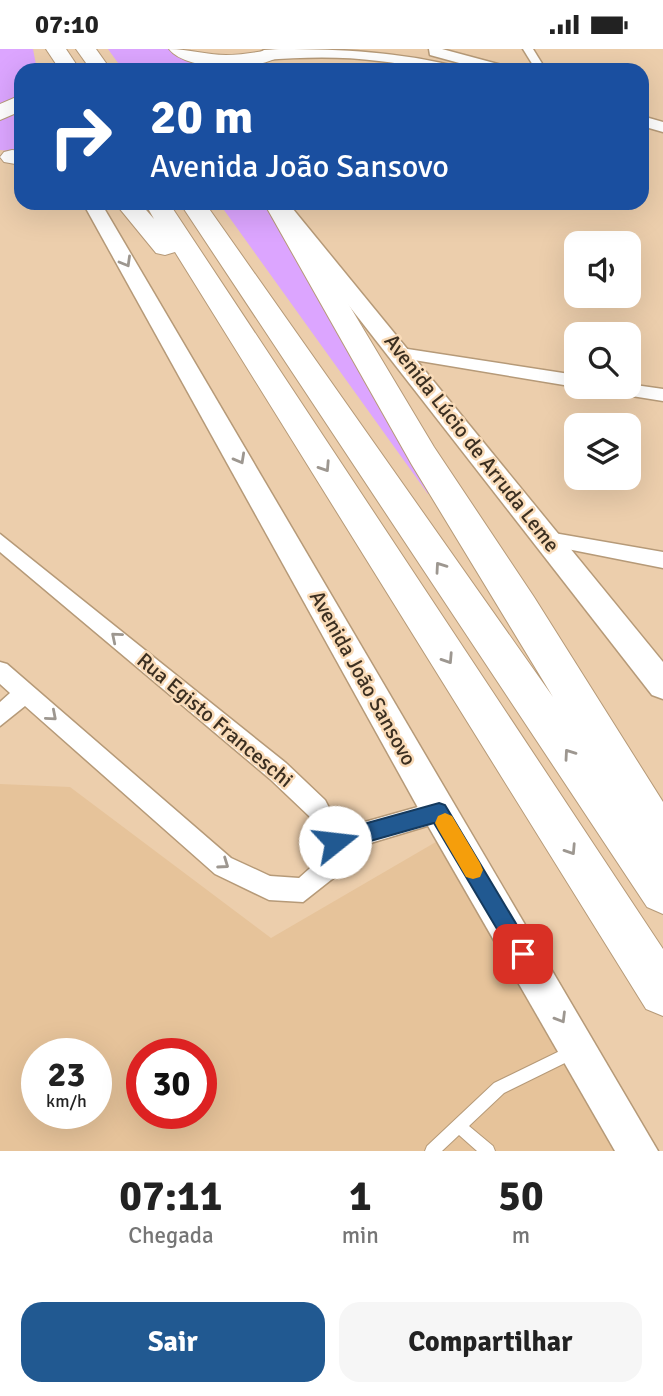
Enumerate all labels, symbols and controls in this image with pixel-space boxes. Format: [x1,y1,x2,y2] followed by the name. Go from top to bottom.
[35,9,99,41] text: 07:10
[150,87,253,147] text: 20 m
[35,91,126,182] icon: right
[150,147,449,186] text: Avenida João Sansovo
[564,231,641,490] map controls
[564,231,641,308] button: sound
[118,255,131,268] one-way arrow
[564,322,641,399] button: search
[379,329,565,557] street label: Avenida Lúcio de Arruda Leme
[564,413,641,490] button: layers
[232,452,245,465] one-way arrow
[317,460,330,473] one-way arrow
[435,561,448,574] one-way arrow
[304,586,422,770] street label: Avenida João Sansovo
[112,633,125,645] one-way arrow
[132,647,298,793] street label: Rua Egisto Franceschi
[440,651,453,664] one-way arrow
[43,708,56,720] one-way arrow
[565,749,577,762] one-way arrow
[298,805,372,879] position arrow
[563,842,576,855] one-way arrow
[216,856,229,868] one-way arrow
[493,924,553,984] pin
[504,935,542,973] icon: arrive
[552,1010,565,1023] one-way arrow
[126,1038,217,1129] speed limit sign: 30
[48,1053,85,1096] text: 23
[46,1090,87,1112] text: km/h
[119,1171,222,1222] text: 07:11
[349,1171,372,1222] text: 1
[498,1171,544,1222] text: 50
[128,1221,214,1250] text: Chegada
[342,1221,379,1250] text: min
[512,1221,530,1250] text: m
[21,1302,325,1382] button: Sair
[339,1302,642,1382] button: Compartilhar

